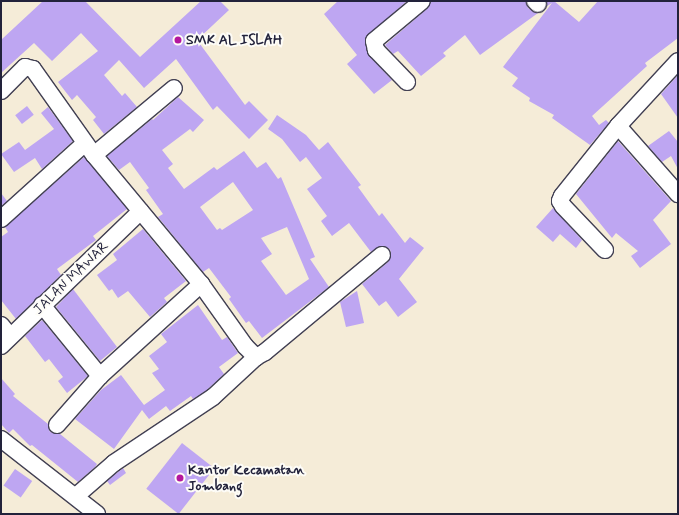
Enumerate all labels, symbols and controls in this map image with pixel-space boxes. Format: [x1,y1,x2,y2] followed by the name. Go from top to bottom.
[186,32,281,48] place label: SMK AL ISLAH
[173,35,183,45] marker: SMK AL ISLAH
[30,238,112,318] street label: JALAN MAWAR
[188,462,310,494] place label: Kantor Kecamatan Jombang
[175,473,185,483] marker: Kantor Kecamatan Jombang

